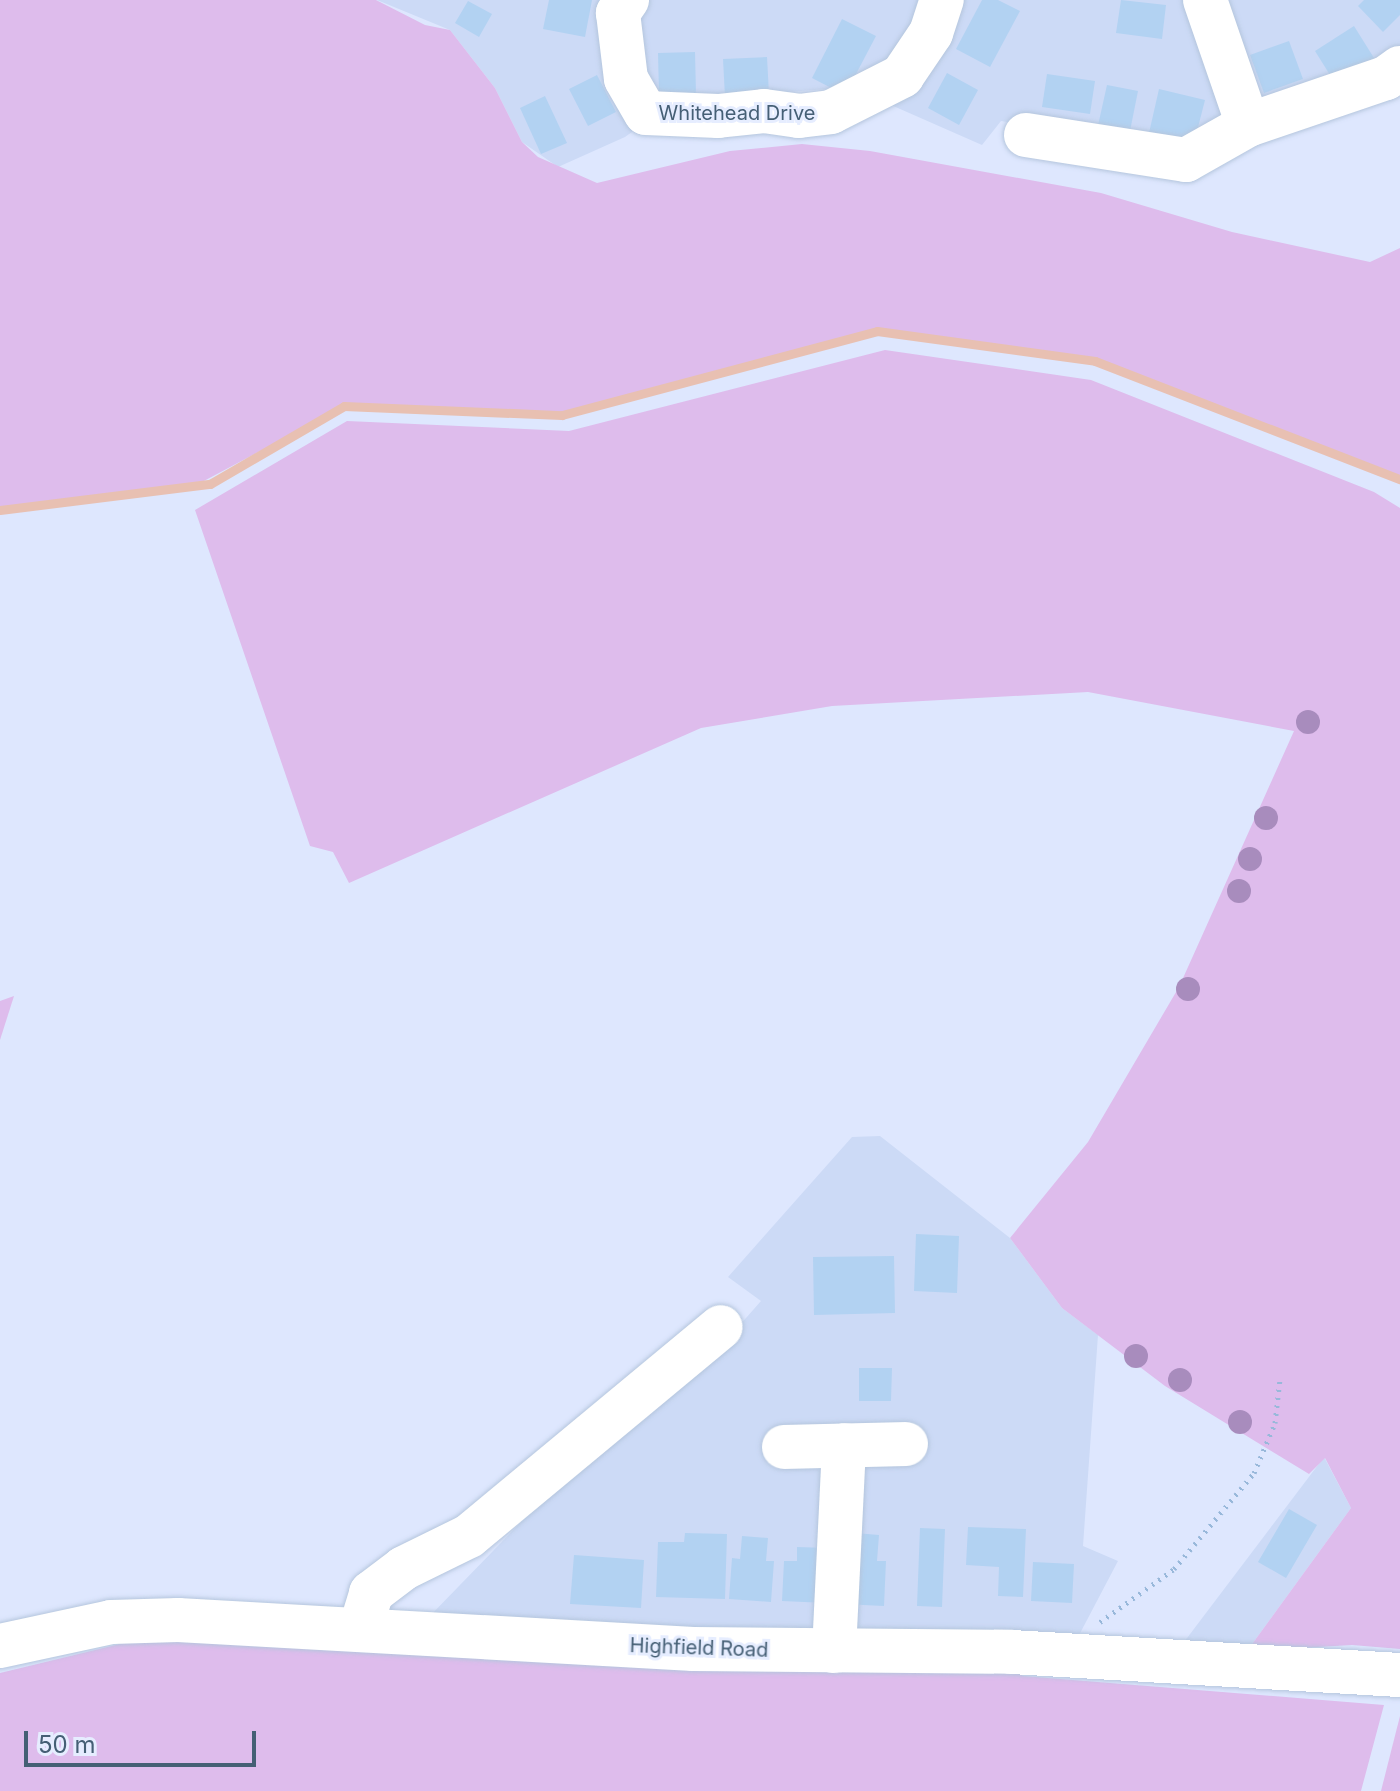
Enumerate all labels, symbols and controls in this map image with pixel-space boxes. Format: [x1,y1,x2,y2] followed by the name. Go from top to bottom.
[659,101,815,125] street label: Whitehead Drive
[629,1634,769,1662] street label: Highfield Road
[28,1715,260,1765] scale bar
[38,1730,96,1759] text: 50 m

